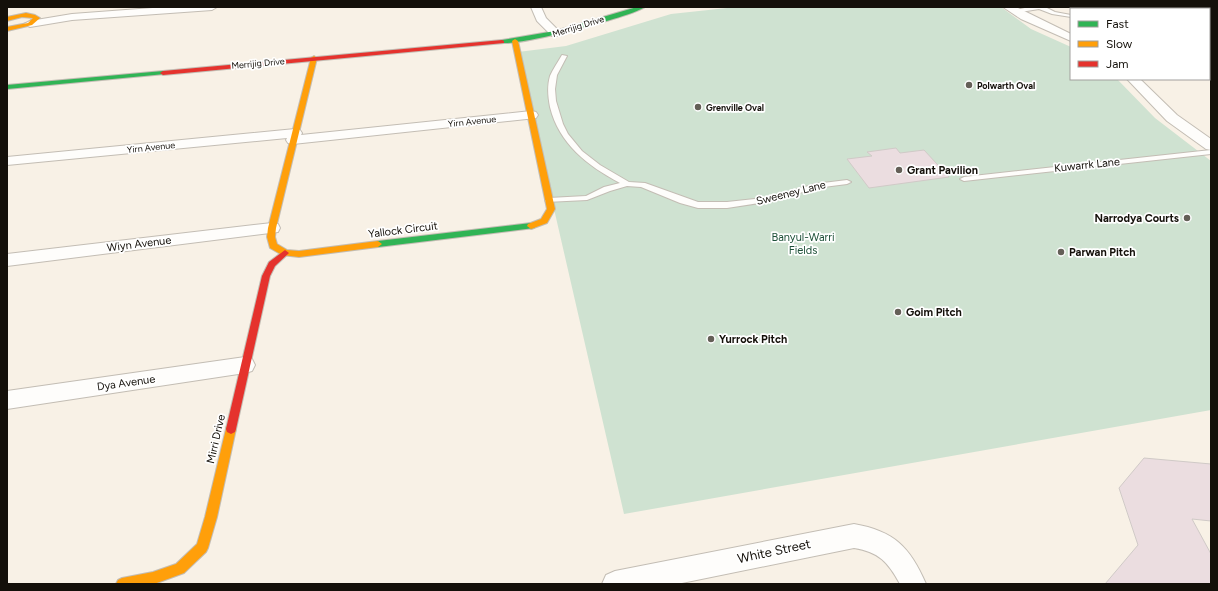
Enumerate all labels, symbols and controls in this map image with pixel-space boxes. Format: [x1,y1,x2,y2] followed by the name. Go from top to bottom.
[1070,8,1210,80] legend
[551,13,605,39] street label: Merrijig Drive
[1106,17,1129,31] text: Fast
[1106,37,1133,51] text: Slow
[231,55,285,71] street label: Merrijig Drive
[1106,57,1129,71] text: Jam
[964,80,974,90] marker: Polwarth Oval
[977,80,1035,91] place label: Polwarth Oval
[693,102,703,112] marker: Grenville Oval
[706,102,764,113] place label: Grenville Oval
[447,113,497,129] street label: Yirn Avenue
[126,139,176,155] street label: Yirn Avenue
[1054,155,1120,175] street label: Kuwarrk Lane
[907,164,978,177] place label: Grant Pavilion
[894,165,904,175] marker: Grant Pavilion
[755,178,827,208] street label: Sweeney Lane
[1094,212,1179,225] place label: Narrodya Courts
[1182,213,1192,223] marker: Narrodya Courts
[368,219,438,241] street label: Yallock Circuit
[771,231,835,257] park label: Banyul-Warri Fields
[106,234,172,254] street label: Wiyn Avenue
[1069,246,1135,259] place label: Parwan Pitch
[1056,247,1066,257] marker: Parwan Pitch
[906,306,962,319] place label: Goim Pitch
[893,307,903,317] marker: Goim Pitch
[719,333,787,346] place label: Yurrock Pitch
[706,334,716,344] marker: Yurrock Pitch
[96,372,156,394] street label: Dya Avenue
[204,413,228,465] street label: Mirri Drive
[736,536,812,566] street label: White Street

